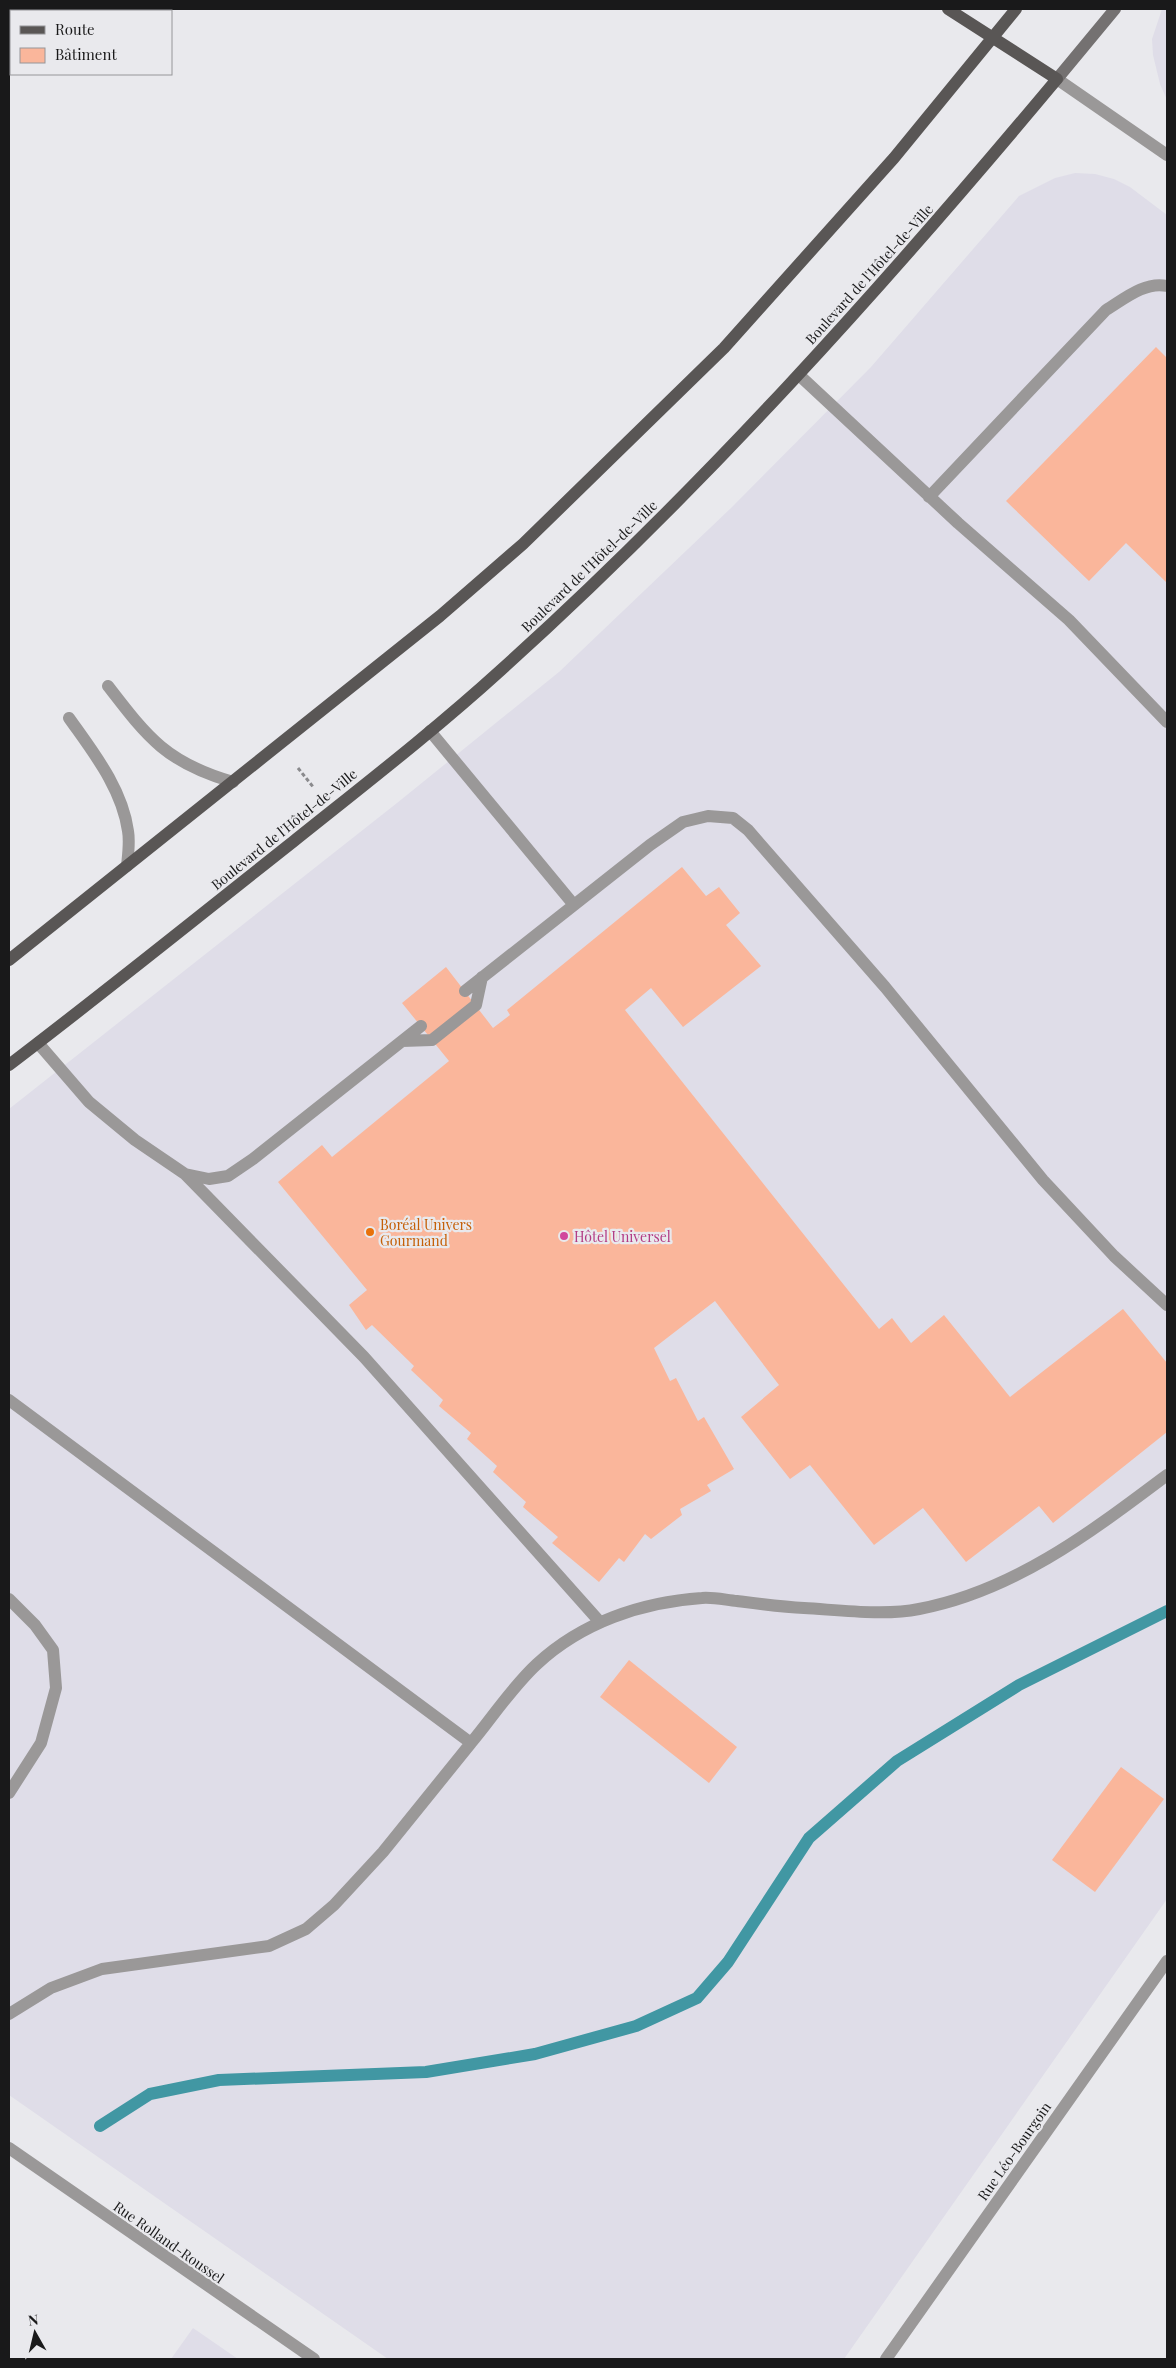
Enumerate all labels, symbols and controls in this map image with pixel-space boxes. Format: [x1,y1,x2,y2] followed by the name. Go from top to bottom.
[10,10,172,75] legend
[55,19,95,39] text: Route
[55,44,117,64] text: Bâtiment
[801,200,937,348] street label: Boulevard de l'Hôtel-de-Ville
[517,496,661,636] street label: Boulevard de l'Hôtel-de-Ville
[207,764,361,894] street label: Boulevard de l'Hôtel-de-Ville
[380,1215,472,1250] place label: Boréal Univers Gourmand
[364,1226,376,1238] marker: Boréal Univers Gourmand
[574,1227,671,1246] place label: Hôtel Universel
[558,1230,570,1242] marker: Hôtel Universel
[973,2098,1055,2204] street label: Rue Léo-Bourgoin
[110,2197,228,2287] street label: Rue Rolland-Roussel
[10,2308,60,2358] north arrow
[27,2310,39,2330] text: N

